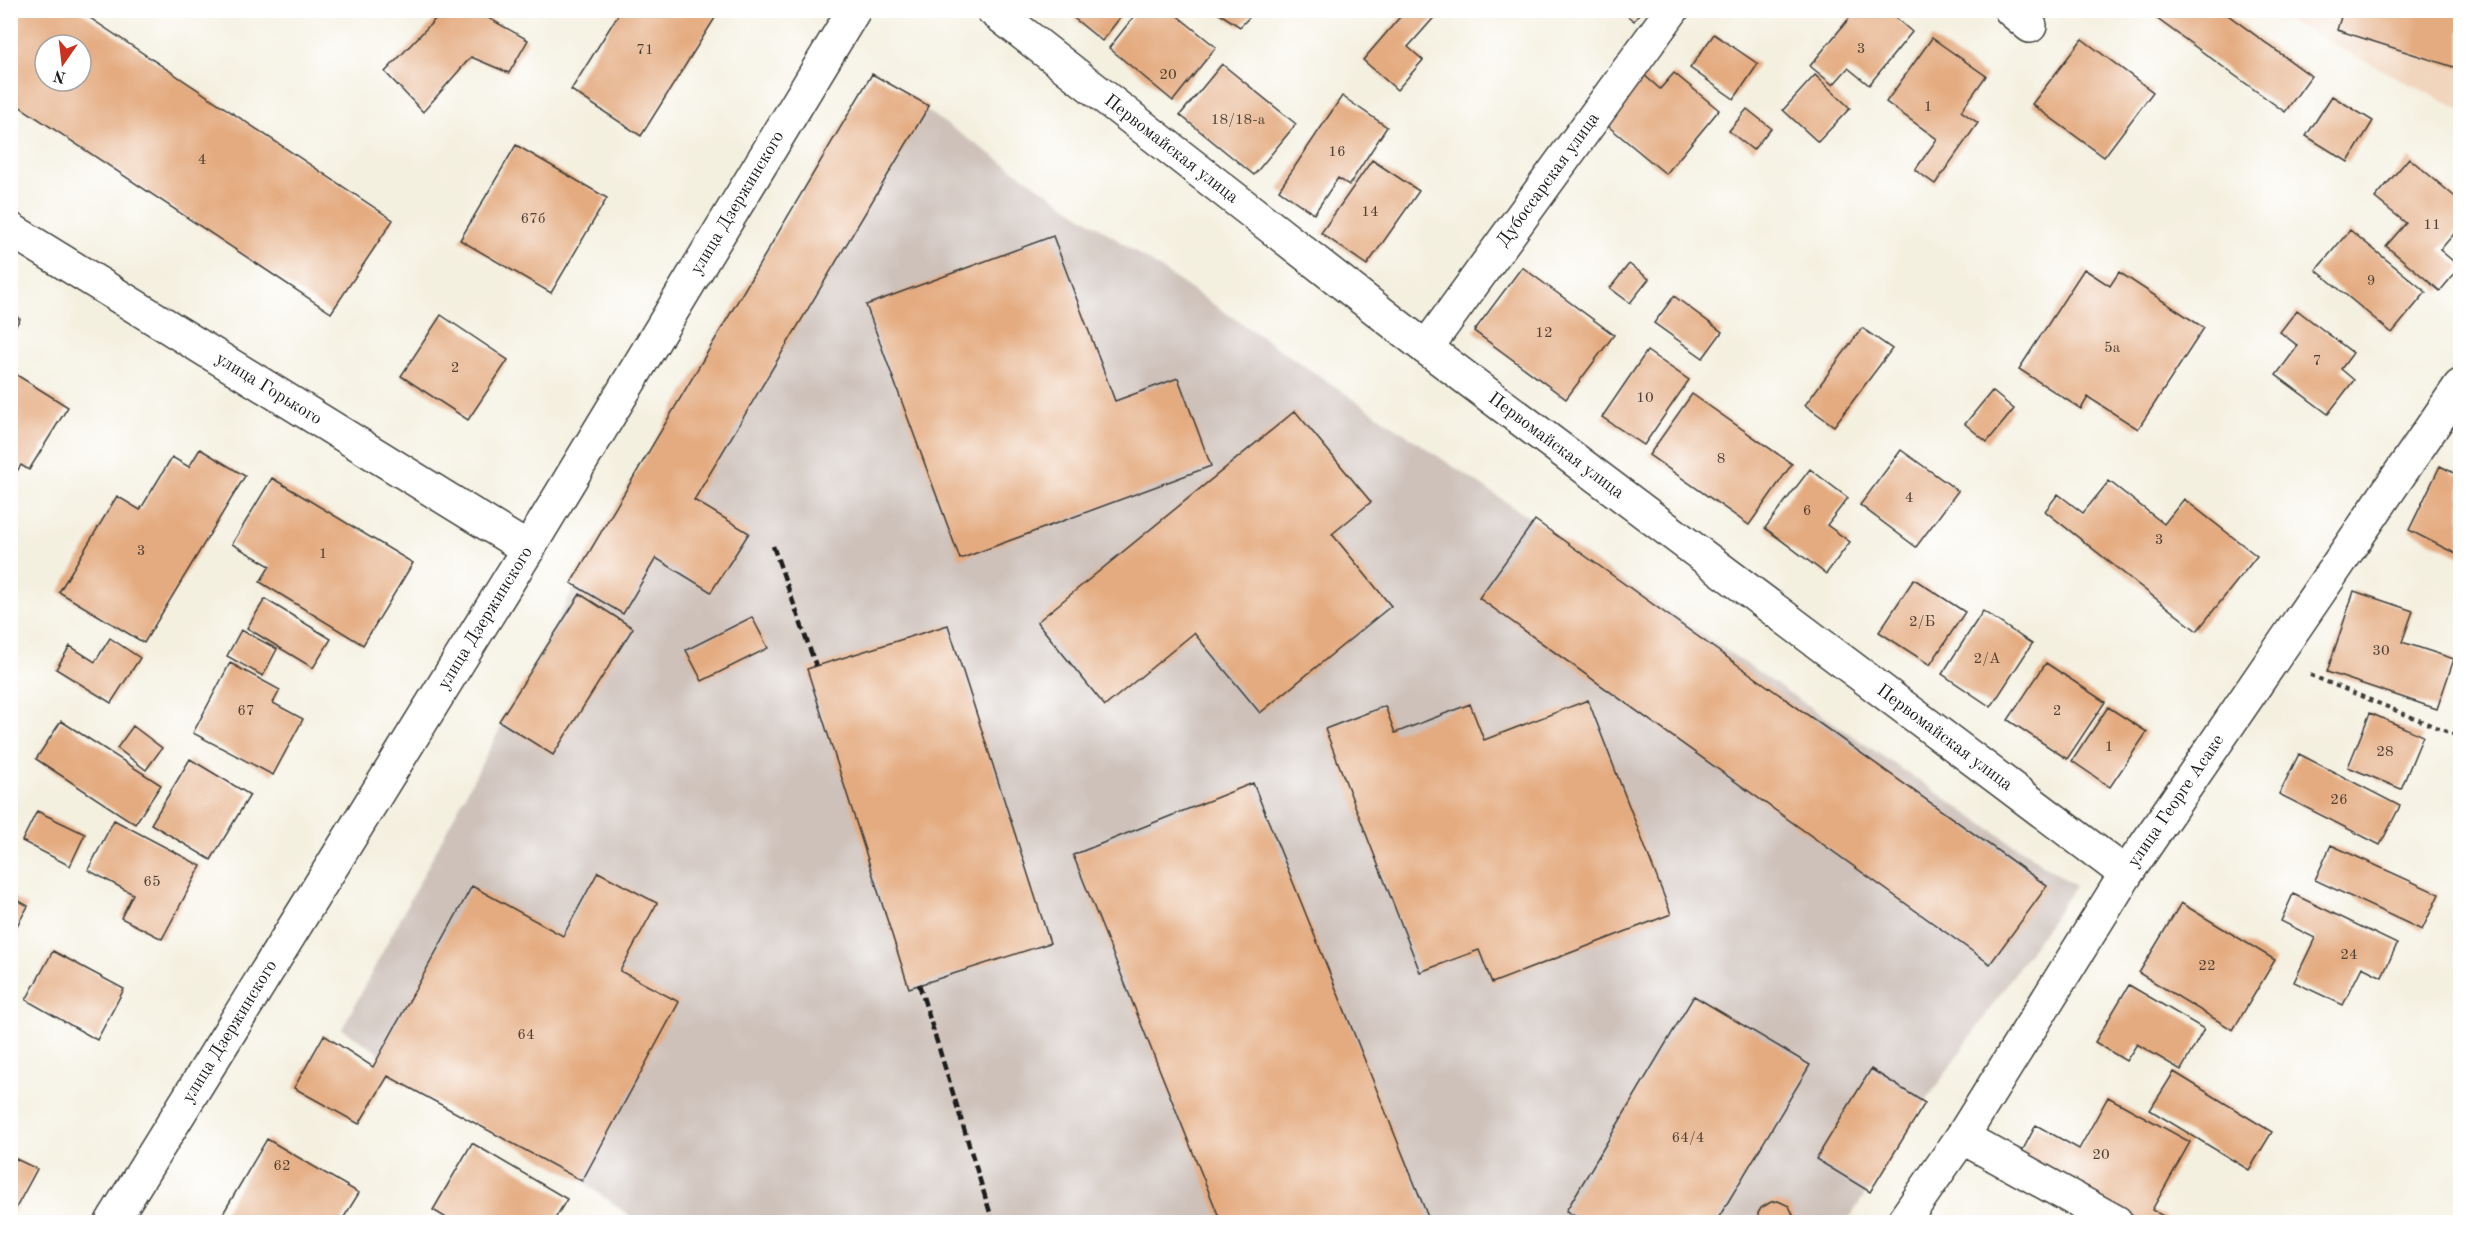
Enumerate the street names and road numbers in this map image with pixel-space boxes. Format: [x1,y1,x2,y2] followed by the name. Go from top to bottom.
[1101,91,1242,207] street label: Первомайская улица
[1494,109,1603,250] street label: Дубоссарская улица
[687,128,788,277] street label: улица Дзержинского
[212,349,325,428] street label: улица Горького
[1485,389,1627,502] street label: Первомайская улица
[435,543,536,693] street label: улица Дзержинского
[1873,681,2016,794] street label: Первомайская улица
[2124,731,2228,870] street label: улица Георге Асаке
[179,957,281,1106] street label: улица Дзержинского

